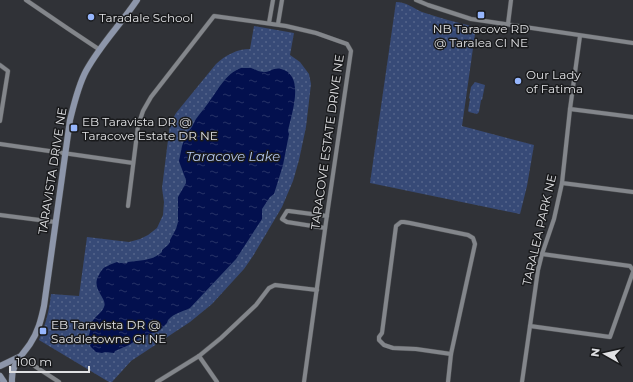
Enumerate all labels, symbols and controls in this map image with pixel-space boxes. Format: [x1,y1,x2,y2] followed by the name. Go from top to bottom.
[99,10,193,25] place label: Taradale School
[476,10,486,20] marker: NB Taracove RD @ Taralea CI NE
[86,12,96,22] marker: Taradale School
[433,21,529,50] place label: NB Taracove RD @ Taralea CI NE
[307,53,347,231] street label: TARACOVE ESTATE DRIVE NE
[526,67,583,96] place label: Our Lady of Fatima
[513,76,523,86] marker: Our Lady of Fatima
[35,106,69,236] street label: TARAVISTA DRIVE NE
[82,114,218,143] place label: EB Taravista DR @ Taracove Estate DR NE
[69,123,79,133] marker: EB Taravista DR @ Taracove Estate DR NE
[186,148,280,164] water label: Taracove Lake
[519,173,559,287] street label: TARALEA PARK NE
[51,317,166,346] place label: EB Taravista DR @ Saddletowne CI NE
[38,326,48,336] marker: EB Taravista DR @ Saddletowne CI NE
[585,334,625,374] north arrow
[588,347,603,358] text: N
[10,348,89,374] scale bar
[16,354,52,369] text: 100 m

